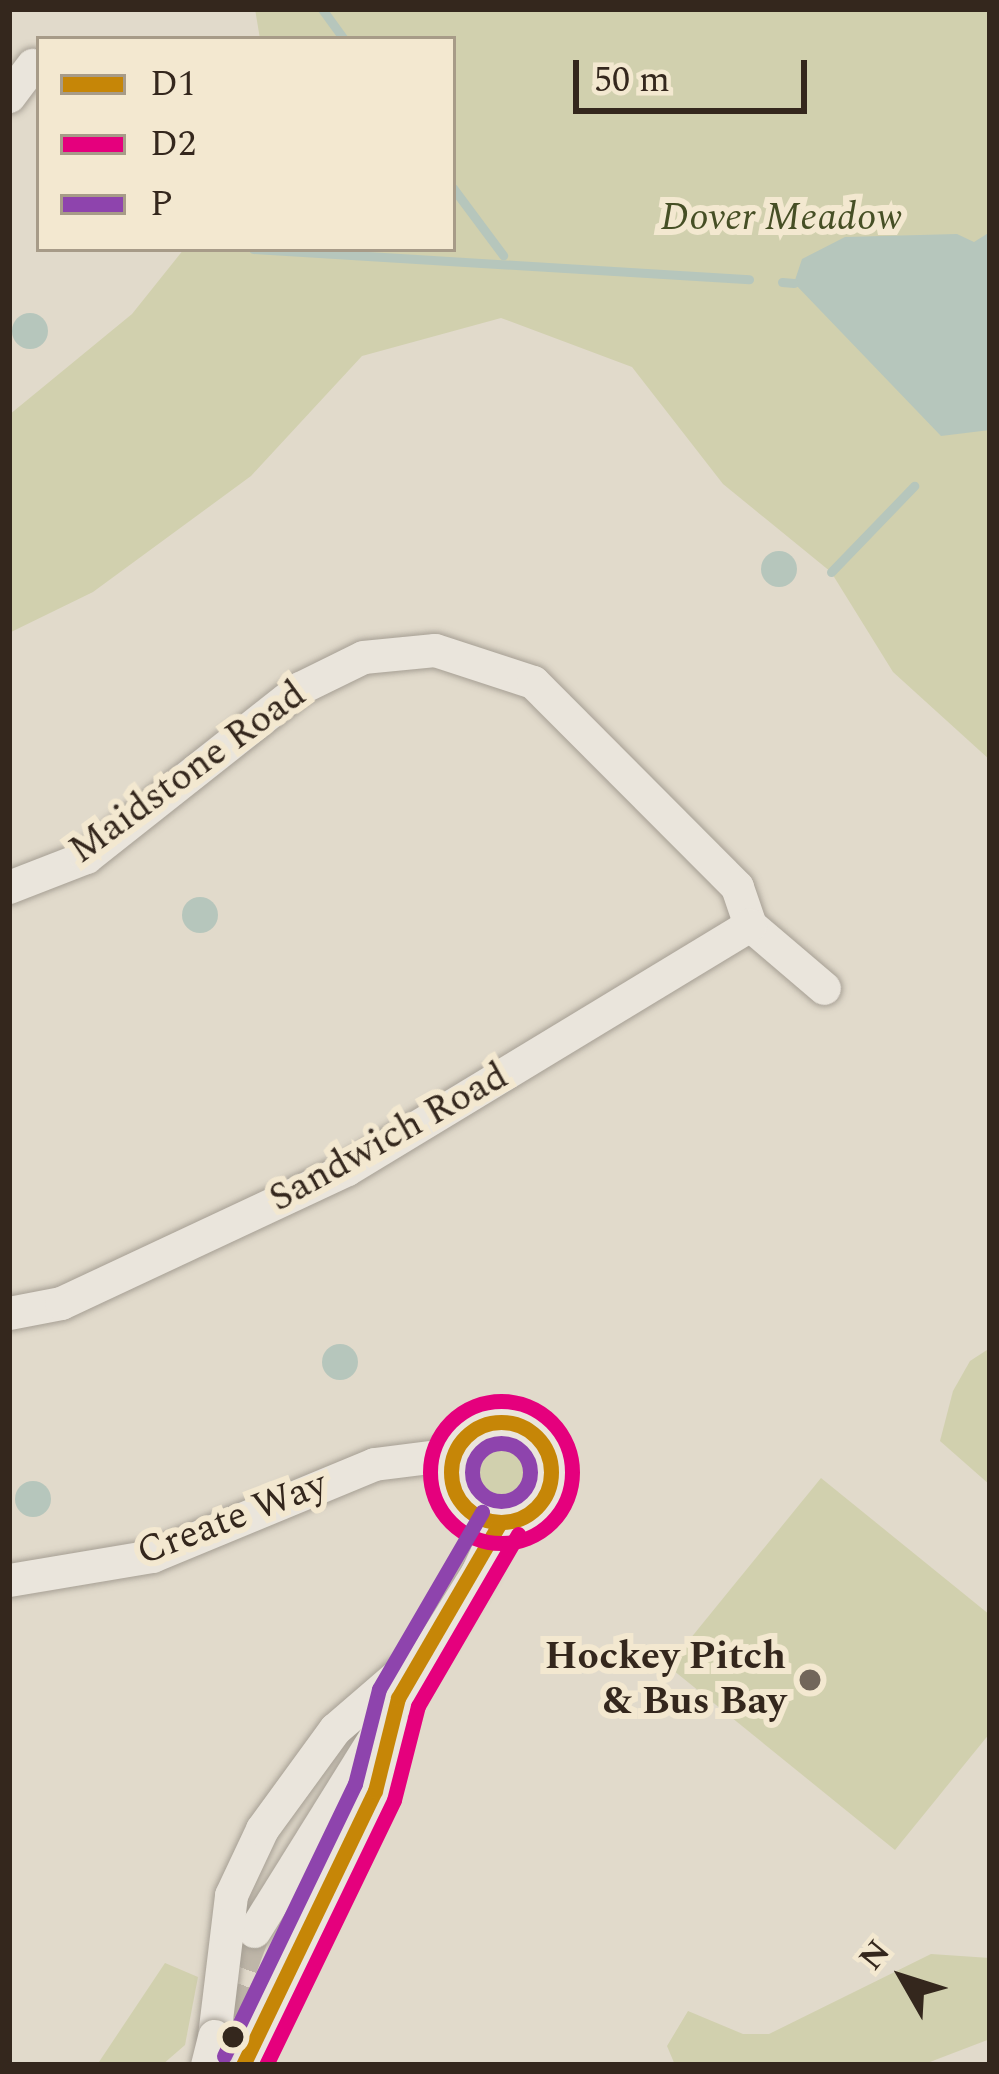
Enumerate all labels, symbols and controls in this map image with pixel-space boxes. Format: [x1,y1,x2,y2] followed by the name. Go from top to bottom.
[36,36,456,252] legend
[579,36,813,110] scale bar
[594,53,670,108] text: 50 m
[150,57,196,112] text: D1
[150,117,196,172] text: D2
[150,177,173,232] text: P
[660,195,902,241] park label: Dover Meadow
[61,671,315,875] street label: Maidstone Road
[261,1053,517,1223] street label: Sandwich Road
[131,1461,333,1577] street label: Create Way
[545,1635,786,1726] place label: Hockey Pitch & Bus Bay
[797,1667,823,1693] marker: Hockey Pitch & Bus Bay
[843,1918,963,2038] north arrow
[847,1929,903,1982] text: N
[222,2026,244,2048] unlabelled marker

